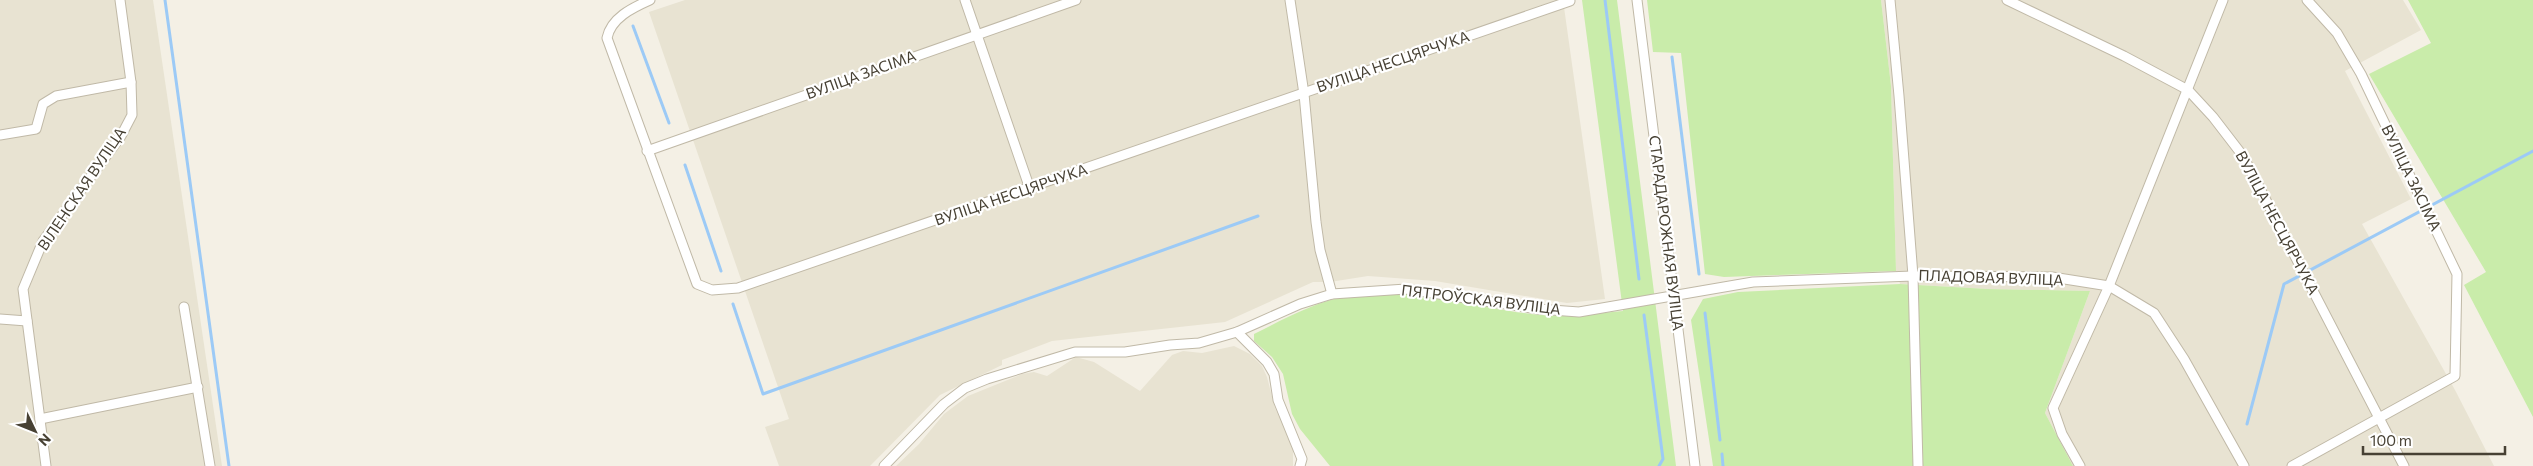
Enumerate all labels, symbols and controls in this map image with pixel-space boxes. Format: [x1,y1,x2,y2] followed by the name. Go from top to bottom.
[1314,26,1471,96] street label: ВУЛІЦА НЕСЦЯРЧУКА
[803,46,918,102] street label: ВУЛІЦА ЗАСІМА
[2378,121,2445,234] street label: ВУЛІЦА ЗАСІМА
[33,124,129,253] street label: ВІЛЕНСКАЯ ВУЛІЦА
[1646,134,1688,332] street label: СТАРАДАРОЖНАЯ ВУЛІЦА
[2232,148,2323,298] street label: ВУЛІЦА НЕСЦЯРЧУКА
[932,159,1089,229] street label: ВУЛІЦА НЕСЦЯРЧУКА
[1918,265,2064,289] street label: ПЛАДОВАЯ ВУЛІЦА
[1400,280,1562,318] street label: ПЯТРОЎСКАЯ ВУЛІЦА
[10,406,60,456] north arrow
[2363,424,2506,456] scale bar
[35,431,55,450] text: N
[2370,431,2412,449] text: 100 m

